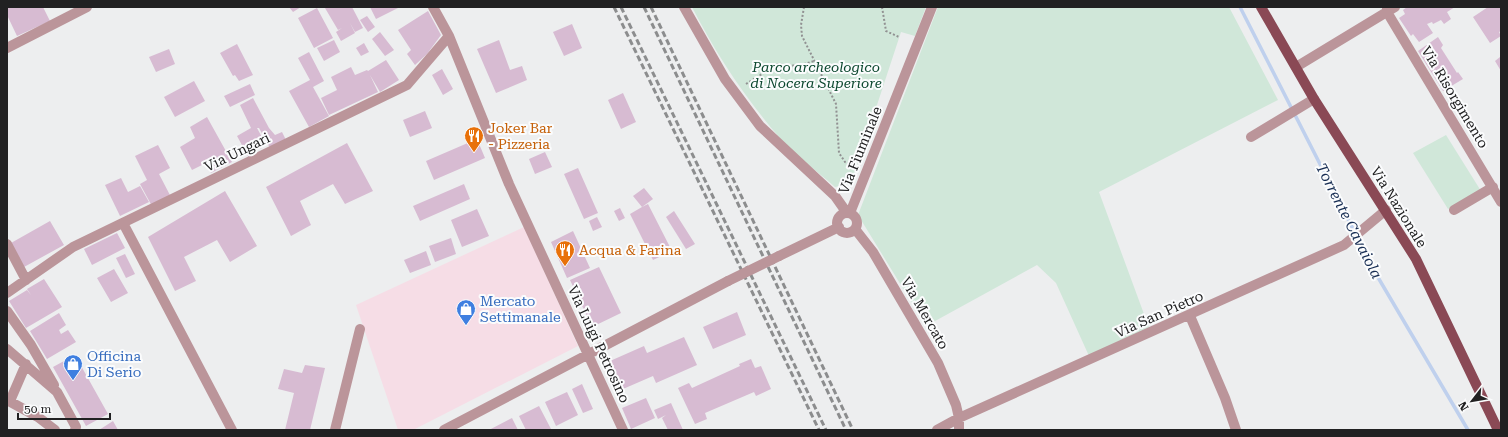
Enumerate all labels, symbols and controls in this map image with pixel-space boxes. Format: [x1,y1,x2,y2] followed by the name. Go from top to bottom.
[1418,43,1492,151] street label: Via Risorgimento
[750,59,882,91] park label: Parco archeologico di Nocera Superiore
[835,104,885,196] street label: Via Fiuminale
[488,120,553,152] place label: Joker Bar - Pizzeria
[463,125,485,153] restaurant icon: Joker Bar - Pizzeria
[202,129,273,175] street label: Via Ungari
[1312,160,1386,282] water label: Torrente Cavaiola
[1368,164,1430,251] street label: Via Nazionale
[554,239,576,267] restaurant icon: Acqua & Farina
[579,242,682,258] place label: Acqua & Farina
[898,274,952,352] street label: Via Mercato
[565,283,633,405] street label: Via Luigi Petrosino
[1112,287,1206,341] street label: Via San Pietro
[480,293,561,325] place label: Mercato Settimanale
[455,298,477,326] shop icon: Mercato Settimanale
[87,348,141,380] place label: Officina Di Serio
[62,353,84,381] shop icon: Officina Di Serio
[1452,381,1492,421] north arrow
[18,395,110,421] scale bar
[1456,398,1472,413] text: N
[24,402,51,416] text: 50 m

